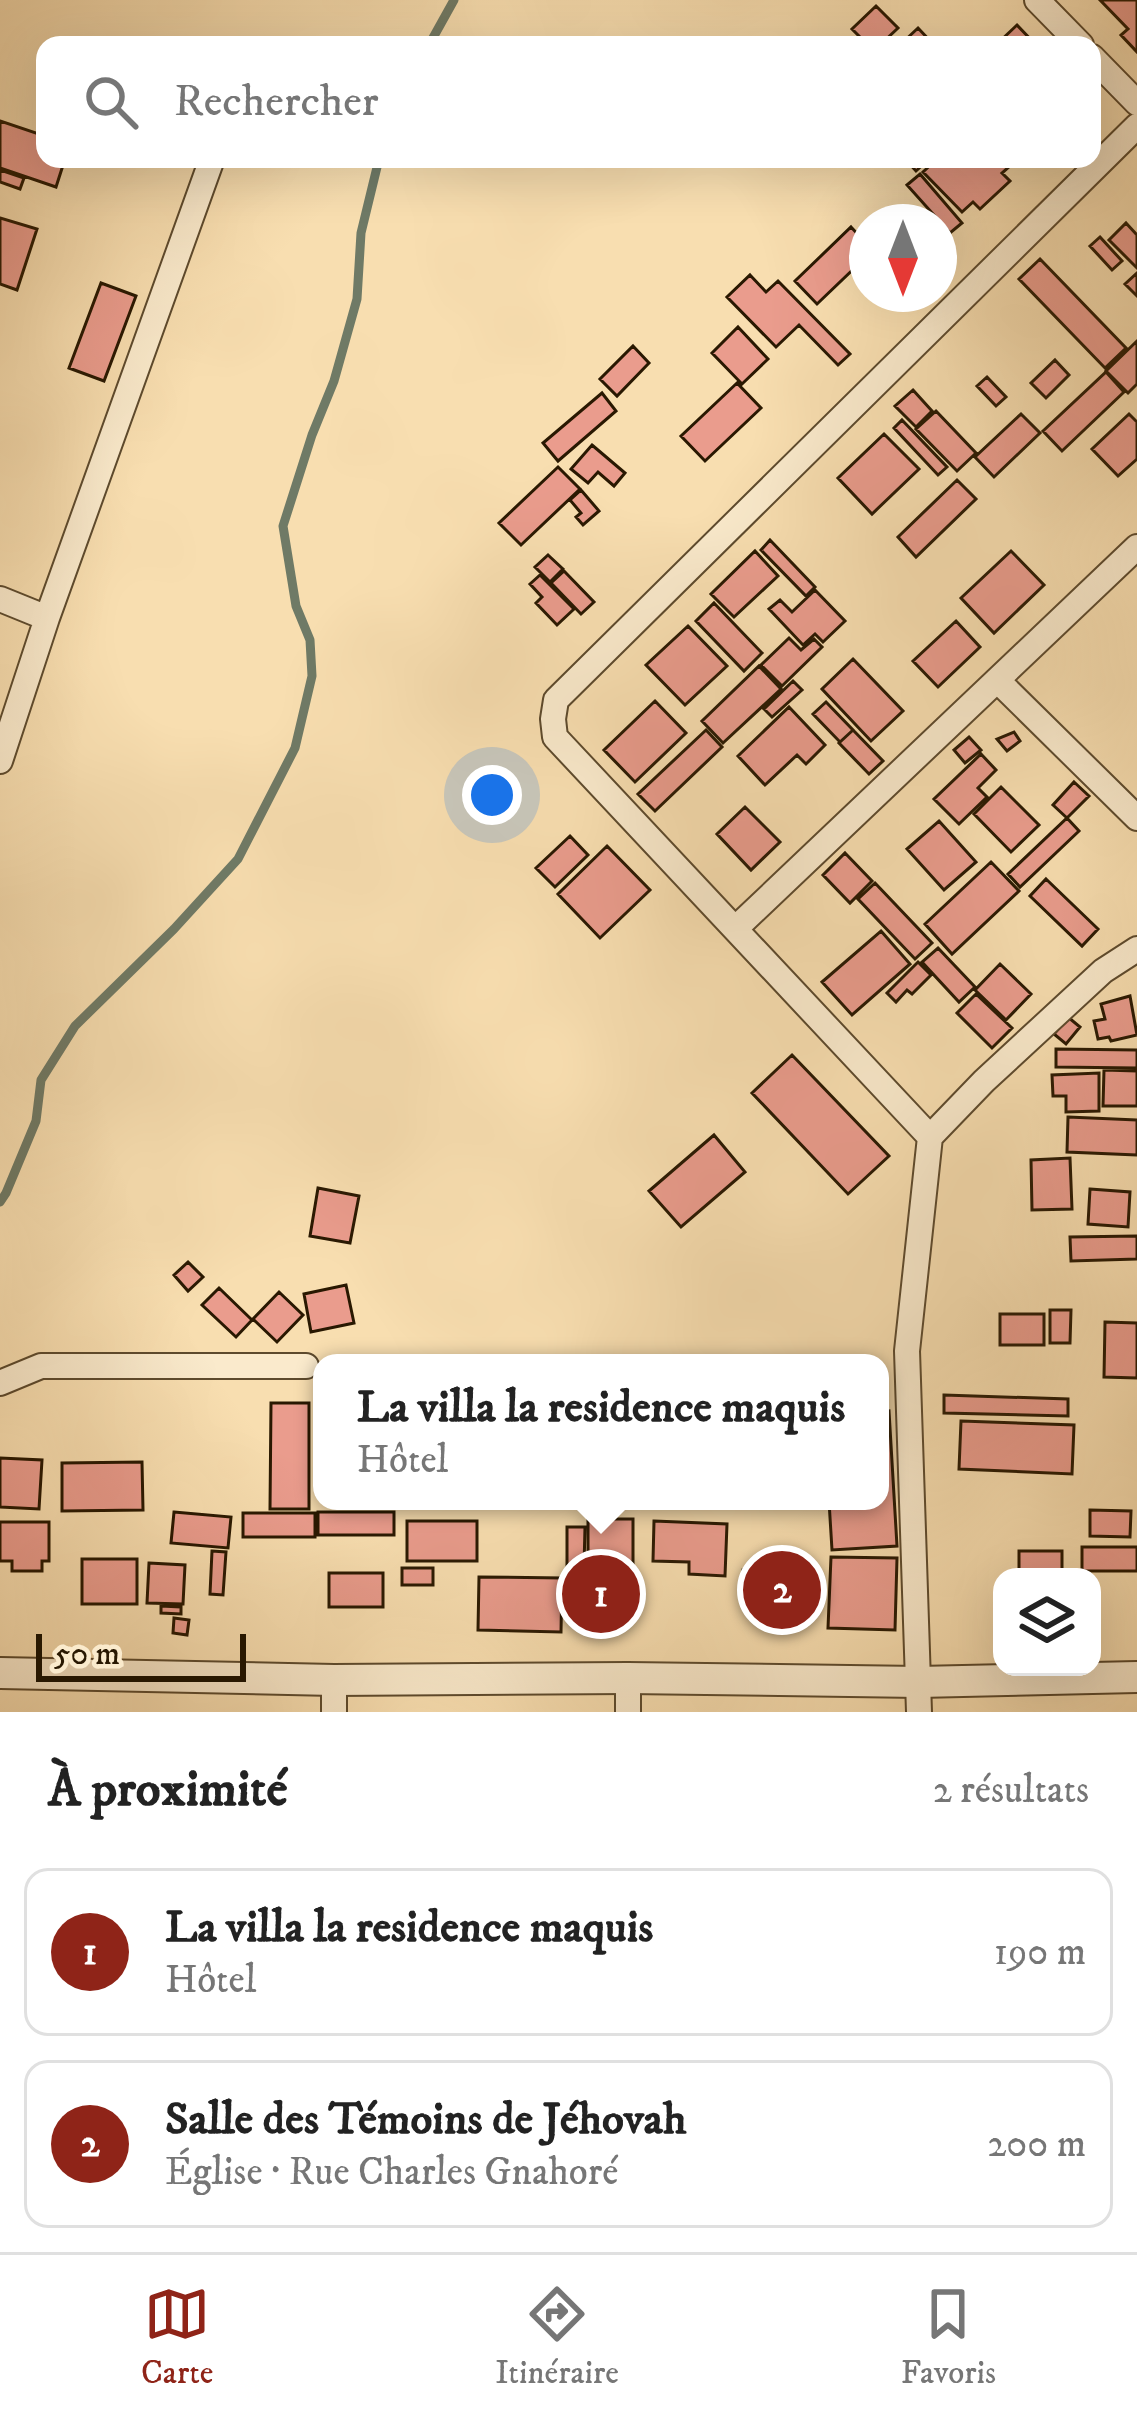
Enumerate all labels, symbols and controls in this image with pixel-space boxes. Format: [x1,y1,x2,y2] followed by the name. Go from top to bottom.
[36,36,1101,168] search box
[78,69,144,135] icon: search
[174,74,379,130] text: Rechercher
[849,204,957,312] north arrow
[462,765,522,825] your location
[313,1354,889,1510] popup
[357,1380,845,1436] text: La villa la residence maquis
[357,1436,448,1485] text: Hôtel
[743,1545,821,1635] pin: 2
[562,1549,640,1639] pin: 1
[993,1568,1101,1676] map controls
[993,1568,1101,1676] button: layers
[36,1628,246,1681] scale bar
[54,1634,120,1675] text: 50 m
[48,1758,288,1822] text: À proximité
[933,1766,1089,1815] text: 2 résultats
[165,1900,653,1956] text: La villa la residence maquis
[83,1928,97,1977] text: 1
[994,1928,1086,1977] text: 190 m
[165,1956,256,2005] text: Hôtel
[165,2092,686,2148] text: Salle des Témoins de Jéhovah
[80,2120,100,2169] text: 2
[987,2120,1086,2169] text: 200 m
[165,2148,618,2197] text: Église · Rue Charles Gnahoré
[141,2281,213,2394] tab: Carte
[495,2281,619,2394] tab: Itinéraire
[901,2281,996,2394] tab: Favoris

